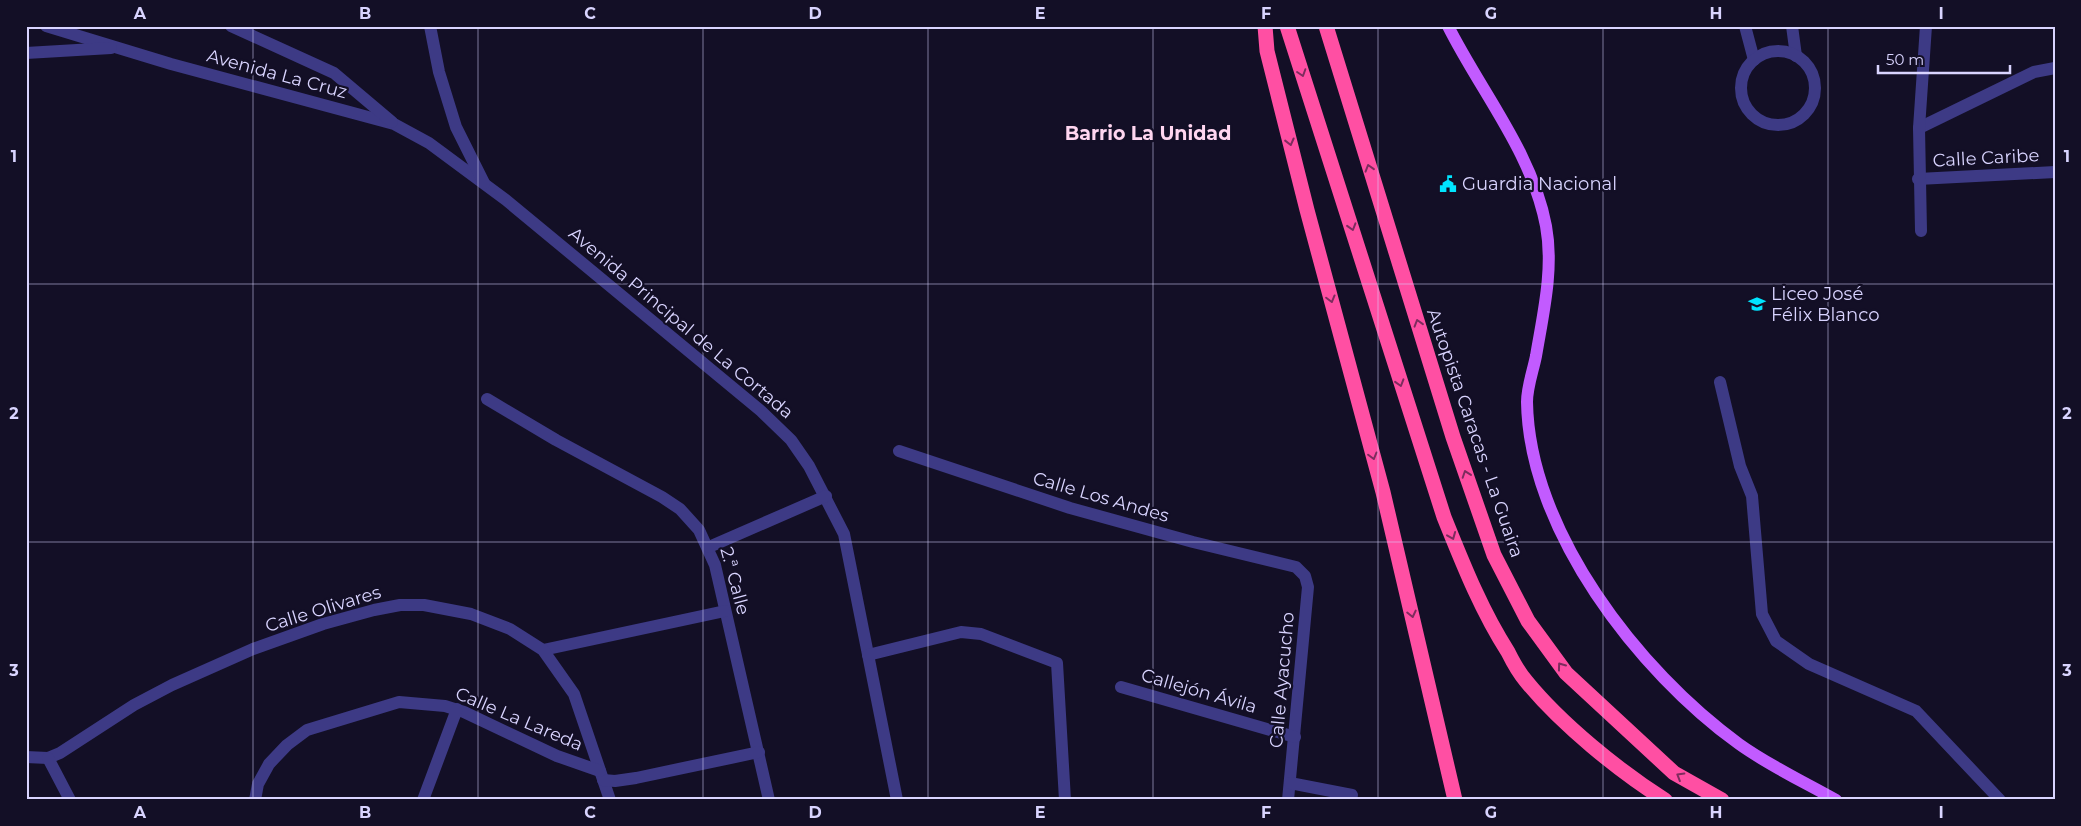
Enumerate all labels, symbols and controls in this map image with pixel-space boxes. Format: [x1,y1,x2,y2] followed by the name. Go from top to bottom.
[133,4,147,23] text: A
[359,4,371,23] text: B
[584,4,596,23] text: C
[808,4,822,23] text: D
[1035,4,1045,23] text: E
[1261,4,1271,23] text: F
[1485,4,1497,23] text: G
[1710,4,1722,23] text: H
[1938,4,1944,23] text: I
[1878,42,2011,74] scale bar
[204,45,350,103] street label: Avenida La Cruz
[1886,50,1924,69] text: 50 m
[1297,68,1307,76] one-way arrow
[1065,122,1231,145] district label: Barrio La Unidad
[1284,138,1295,147] one-way arrow
[1932,144,2040,172] street label: Calle Caribe
[11,147,17,166] text: 1
[2064,147,2070,166] text: 1
[1365,164,1375,173] one-way arrow
[1462,173,1617,195] place label: Guardia Nacional
[1438,174,1458,194] public building icon: Guardia Nacional
[564,223,798,423] street label: Avenida Principal de La Cortada
[1346,223,1356,231] one-way arrow
[1771,283,1879,326] place label: Liceo José Félix Blanco
[1747,294,1767,314] school or university icon: Liceo José Félix Blanco
[1325,295,1336,304] one-way arrow
[1422,306,1528,560] street label: Autopista Caracas - La Guaira
[1413,320,1423,328] one-way arrow
[1394,378,1404,386] one-way arrow
[9,404,19,423] text: 2
[2062,404,2072,423] text: 2
[1368,452,1378,460] one-way arrow
[1030,467,1172,527] street label: Calle Los Andes
[1462,471,1472,479] one-way arrow
[1446,532,1456,540] one-way arrow
[715,545,755,617] street label: 2.ª Calle
[262,581,384,637] street label: Calle Olivares
[1406,609,1417,618] one-way arrow
[1265,611,1299,749] street label: Calle Ayacucho
[8,661,19,680] text: 3
[2061,661,2072,680] text: 3
[1558,662,1567,671] one-way arrow
[1139,664,1259,718] street label: Callejón Ávila
[452,682,586,756] street label: Calle La Lareda
[1676,772,1685,782] one-way arrow
[133,803,147,822] text: A
[359,803,371,822] text: B
[584,803,596,822] text: C
[808,803,822,822] text: D
[1035,803,1045,822] text: E
[1261,803,1271,822] text: F
[1485,803,1497,822] text: G
[1710,803,1722,822] text: H
[1938,803,1944,822] text: I

